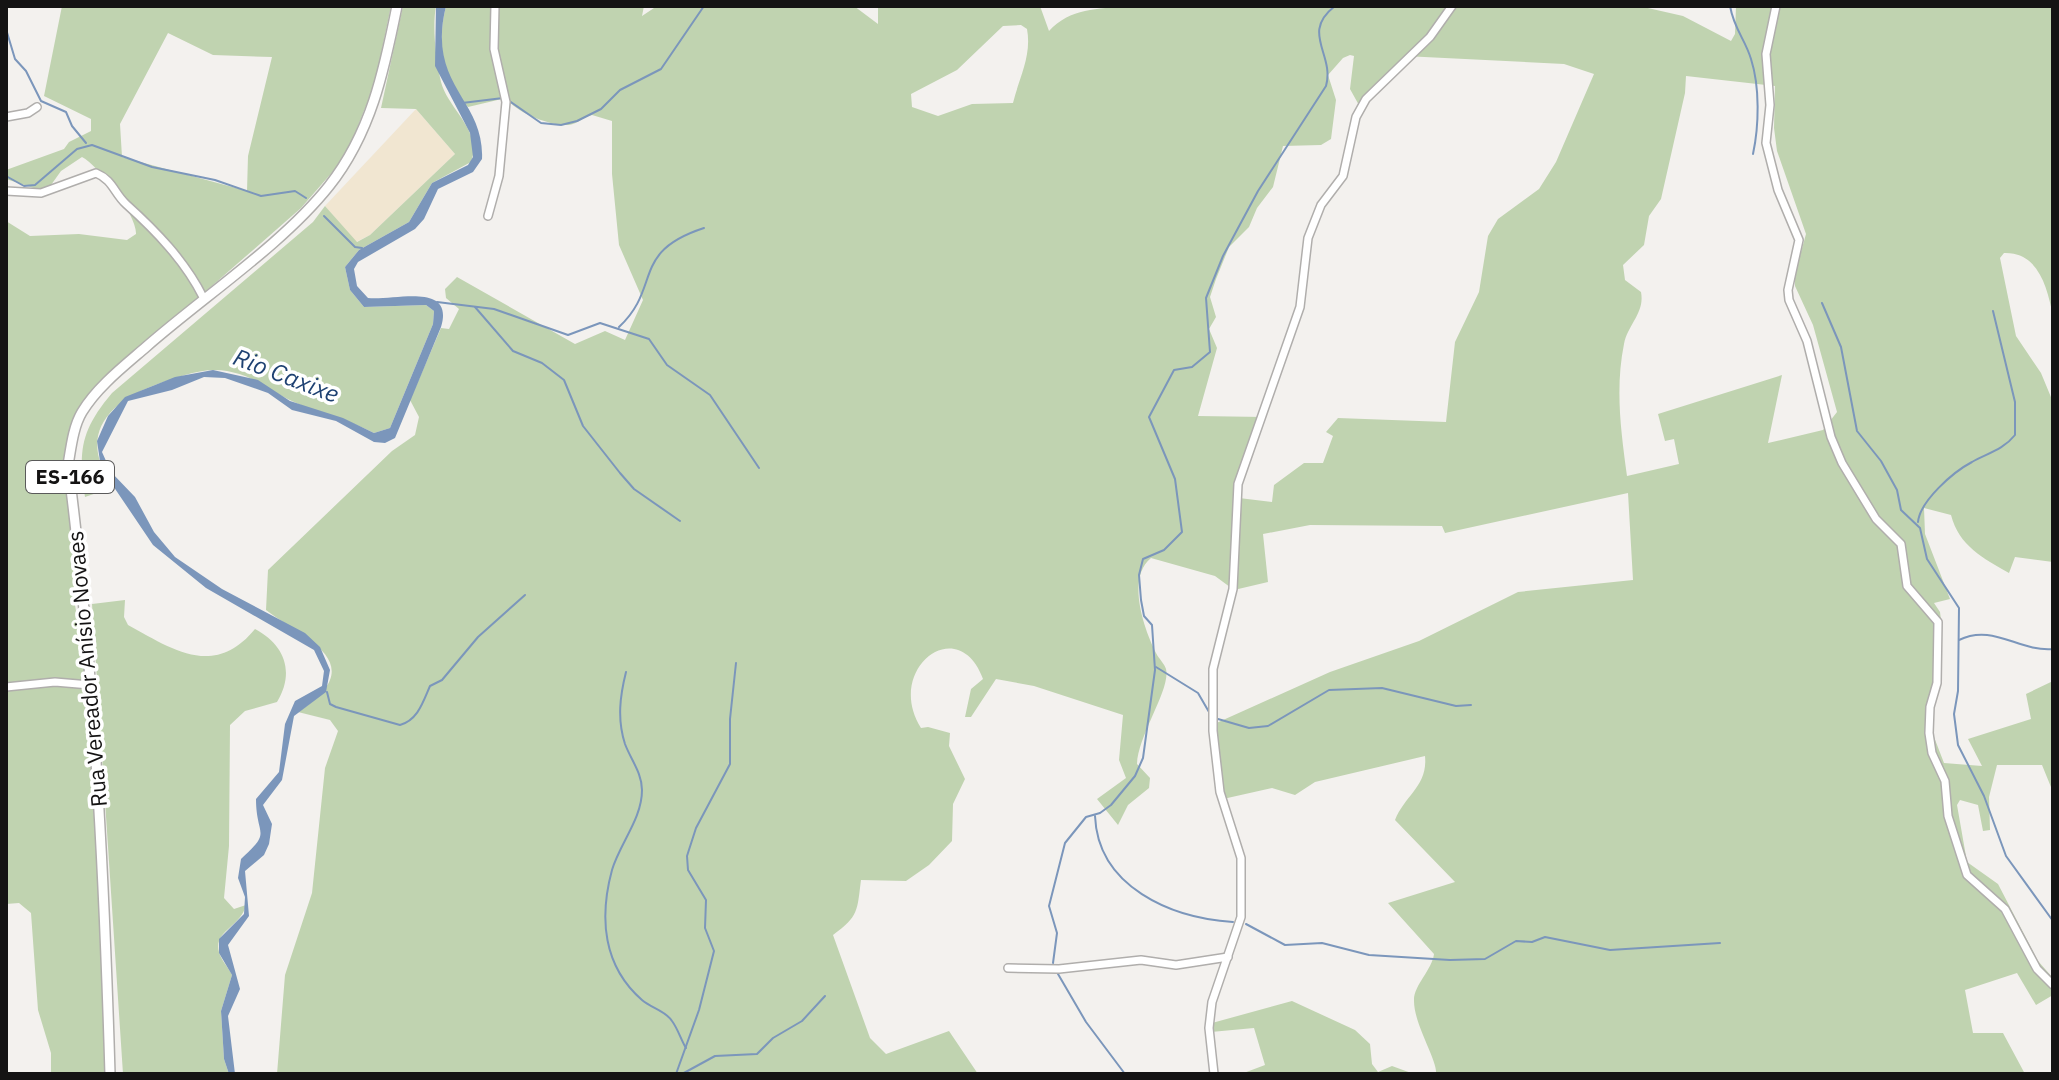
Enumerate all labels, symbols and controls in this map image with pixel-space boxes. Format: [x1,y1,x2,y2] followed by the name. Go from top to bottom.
[229,340,344,410] water label: Rio Caxixe
[26,461,114,493] road number: ES-166
[60,530,113,808] street label: Rua Vereador Anísio Novaes

